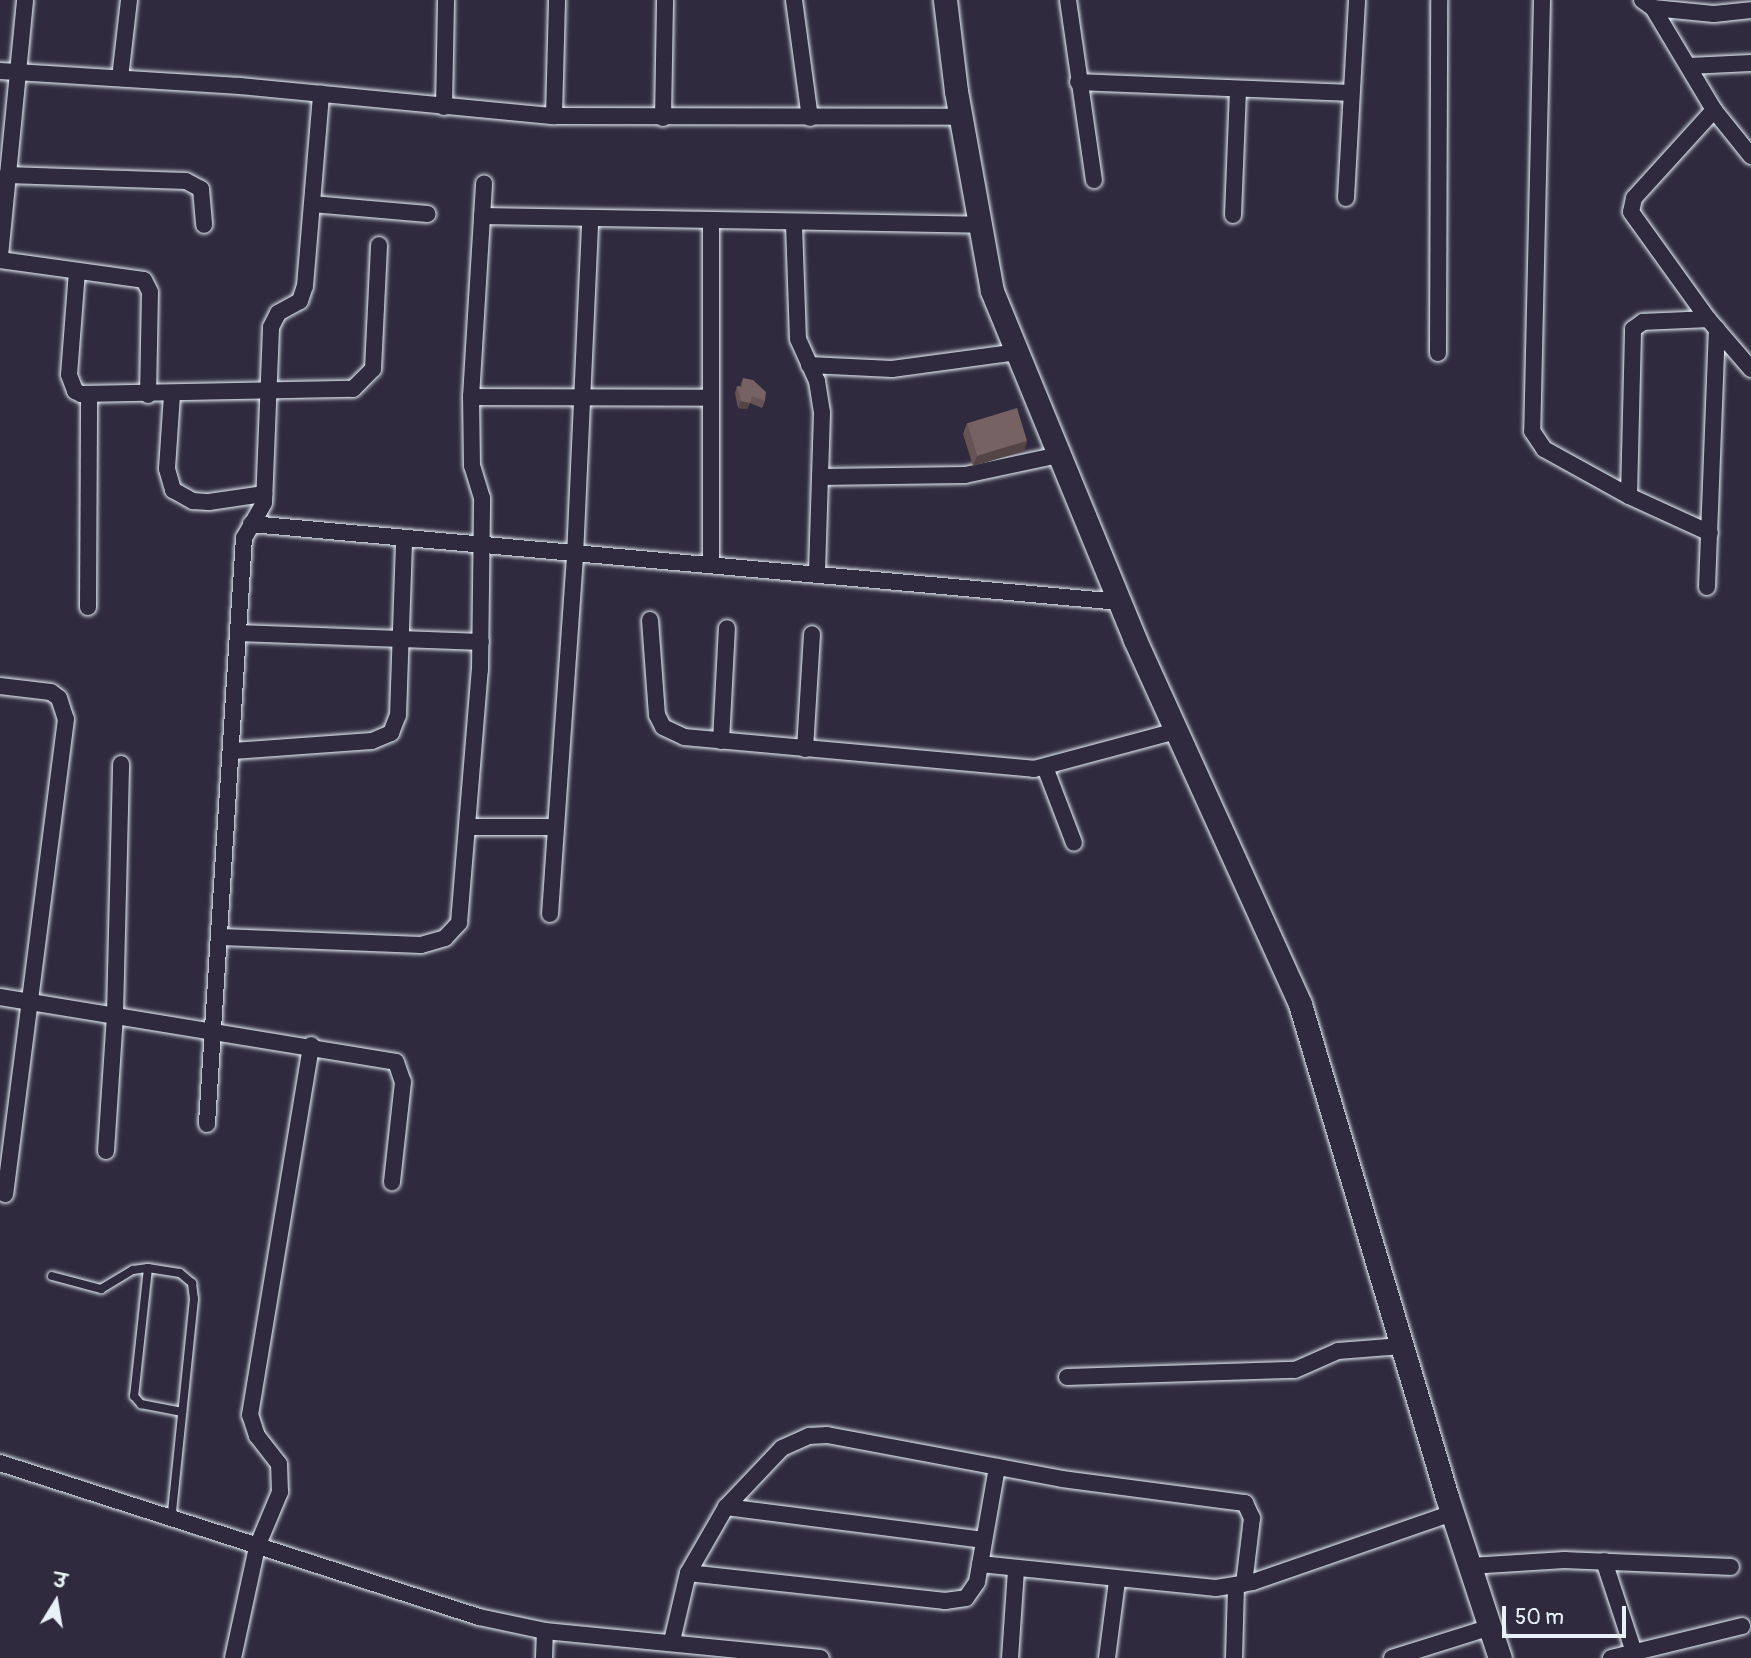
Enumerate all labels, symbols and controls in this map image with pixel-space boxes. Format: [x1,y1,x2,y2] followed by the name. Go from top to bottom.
[21,1567,91,1637] north arrow
[52,1568,69,1594] text: उ
[1506,1592,1630,1636] scale bar
[1515,1604,1564,1631] text: 50 m

